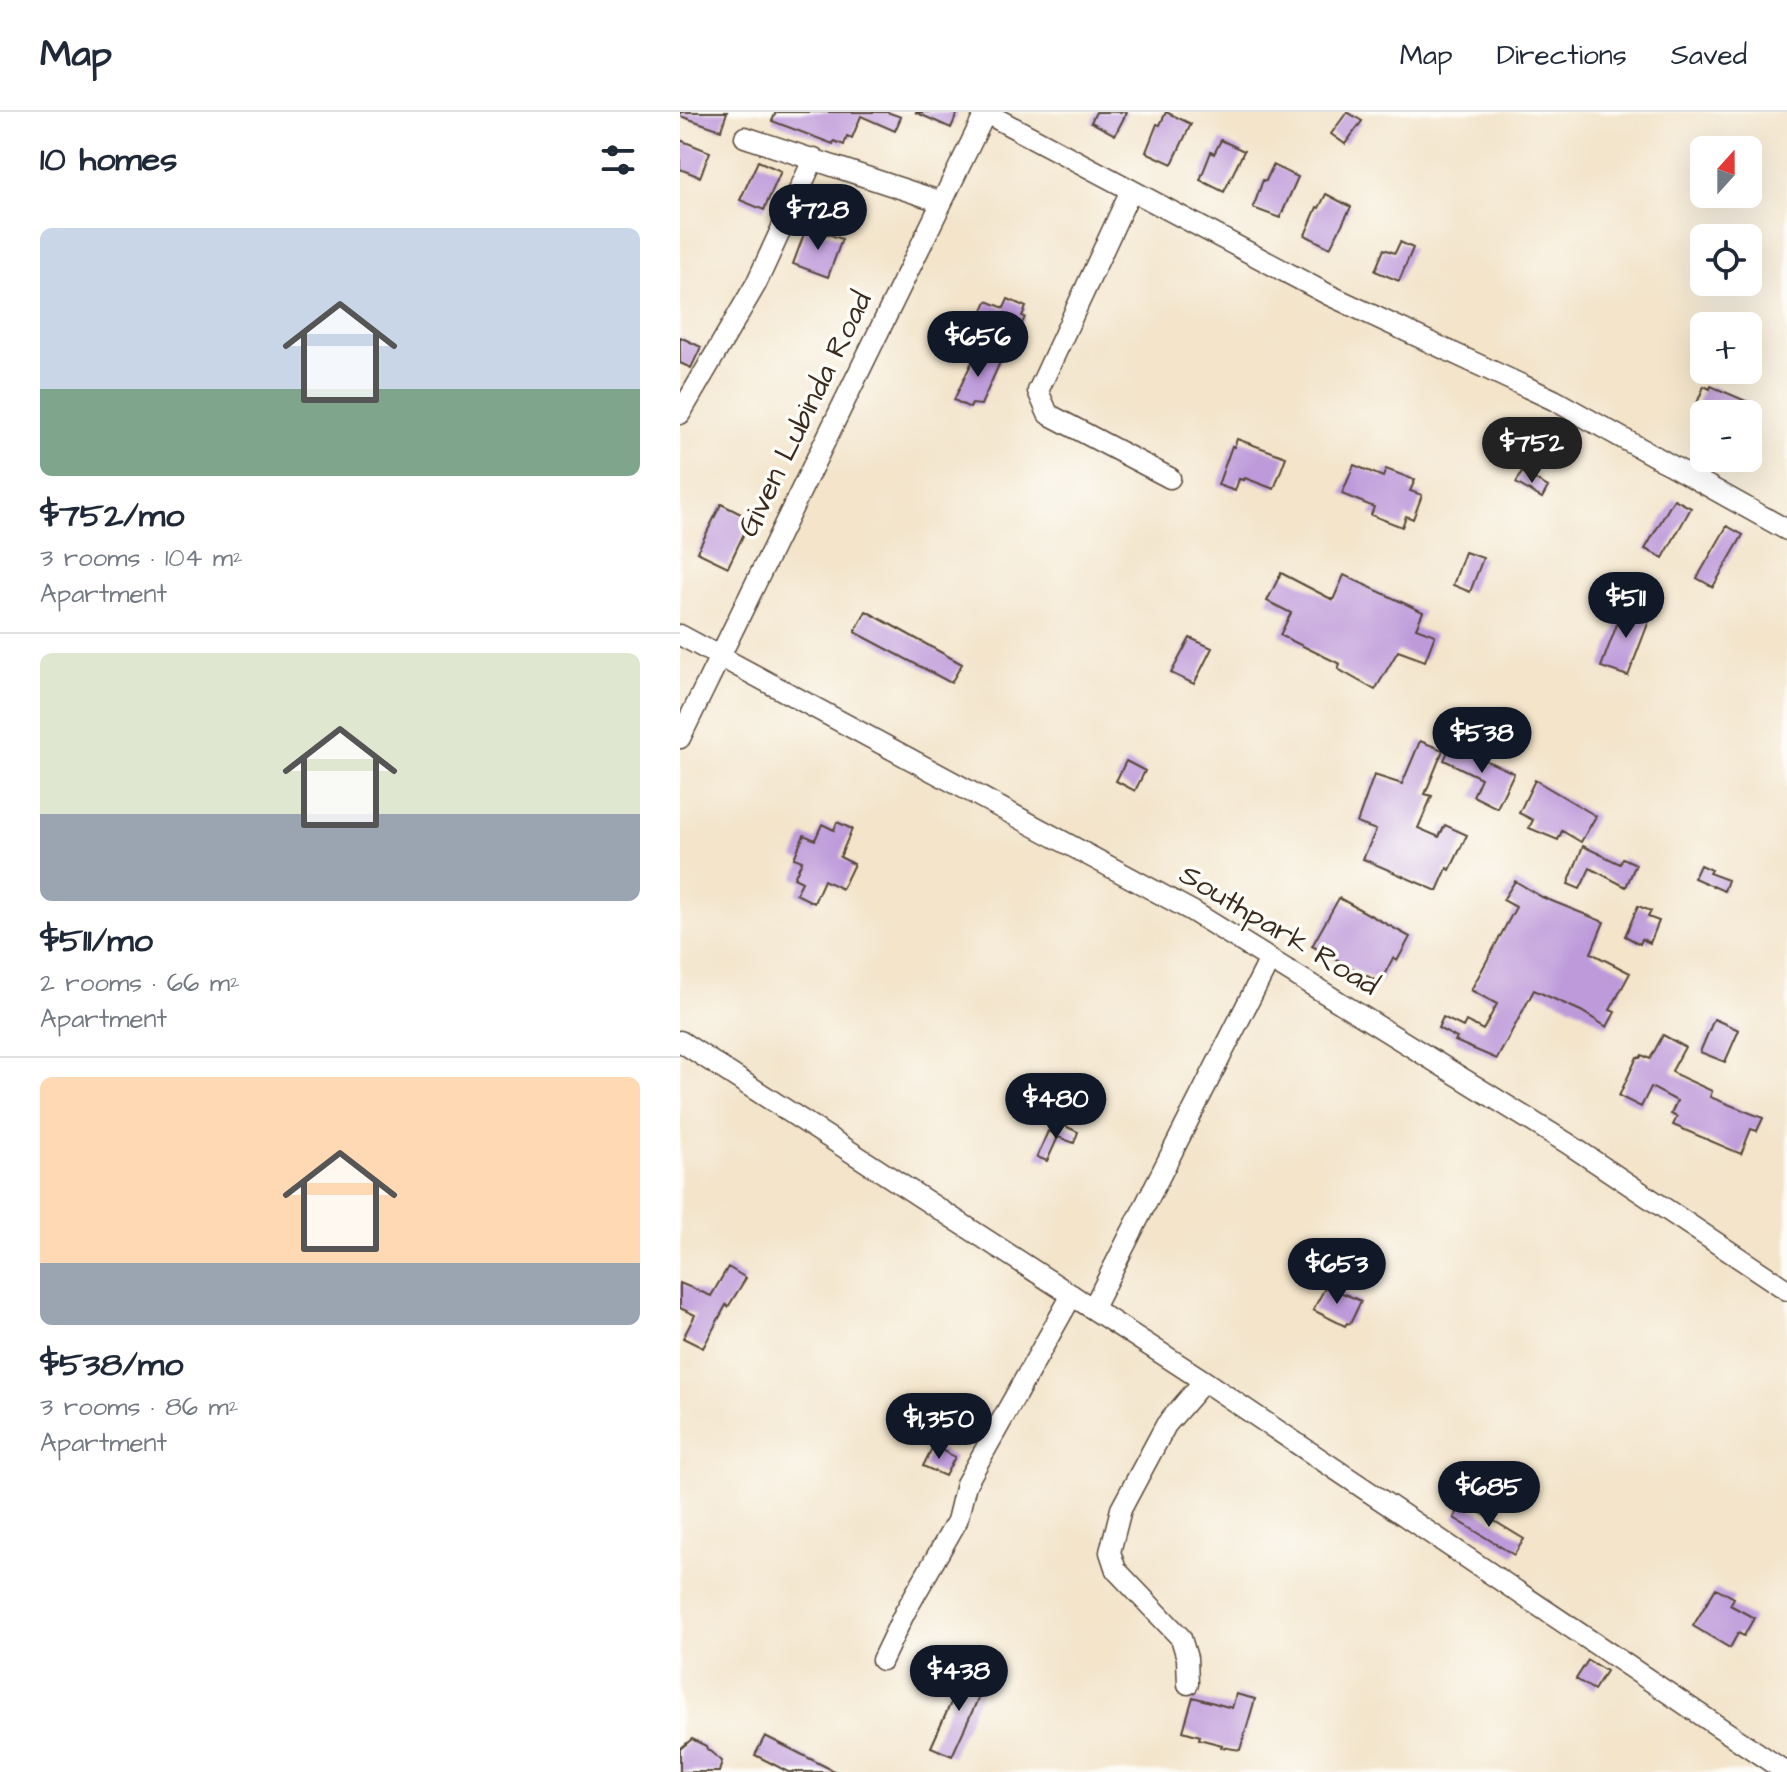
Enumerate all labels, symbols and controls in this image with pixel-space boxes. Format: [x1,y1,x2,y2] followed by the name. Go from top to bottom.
[40,29,112,81] text: Map
[1400,36,1453,75] text: Map
[1497,36,1627,75] text: Directions
[1671,36,1747,75] text: Saved
[40,136,177,184] text: 10 homes
[1690,136,1762,208] north arrow
[1690,136,1762,472] map controls
[596,138,640,182] icon: filters
[771,184,865,252] pin: $728
[787,192,849,228] text: $728
[1690,224,1762,296] button: locate
[268,280,412,424] icon: home
[727,284,883,544] street label: Given Lubinda Road
[931,311,1025,379] pin: $656
[1690,312,1762,384] button: +
[945,319,1011,355] text: $656
[1690,400,1762,472] button: −
[1485,417,1579,485] pin: $752
[1500,425,1564,461] text: $752
[40,492,184,540] text: $752/mo
[40,540,243,576] text: 3 rooms · 104 m²
[1579,572,1673,640] pin: $511
[40,576,167,612] text: Apartment
[1606,580,1646,616] text: $511
[268,705,412,849] icon: home
[1435,707,1529,775] pin: $538
[1451,715,1513,751] text: $538
[1171,854,1387,1006] street label: Southpark Road
[40,917,153,965] text: $511/mo
[40,965,240,1001] text: 2 rooms · 66 m²
[40,1001,167,1037] text: Apartment
[1009,1073,1103,1141] pin: $480
[1023,1081,1089,1117] text: $480
[268,1129,412,1273] icon: home
[1290,1238,1384,1306] pin: $653
[1306,1246,1368,1282] text: $653
[40,1341,183,1389] text: $538/mo
[40,1389,239,1425] text: 3 rooms · 86 m²
[874,1393,1004,1461] pin: $1,350
[904,1401,974,1437] text: $1,350
[40,1425,167,1461] text: Apartment
[1442,1461,1536,1529] pin: $685
[1456,1469,1522,1505] text: $685
[912,1645,1006,1713] pin: $438
[928,1653,990,1689] text: $438

